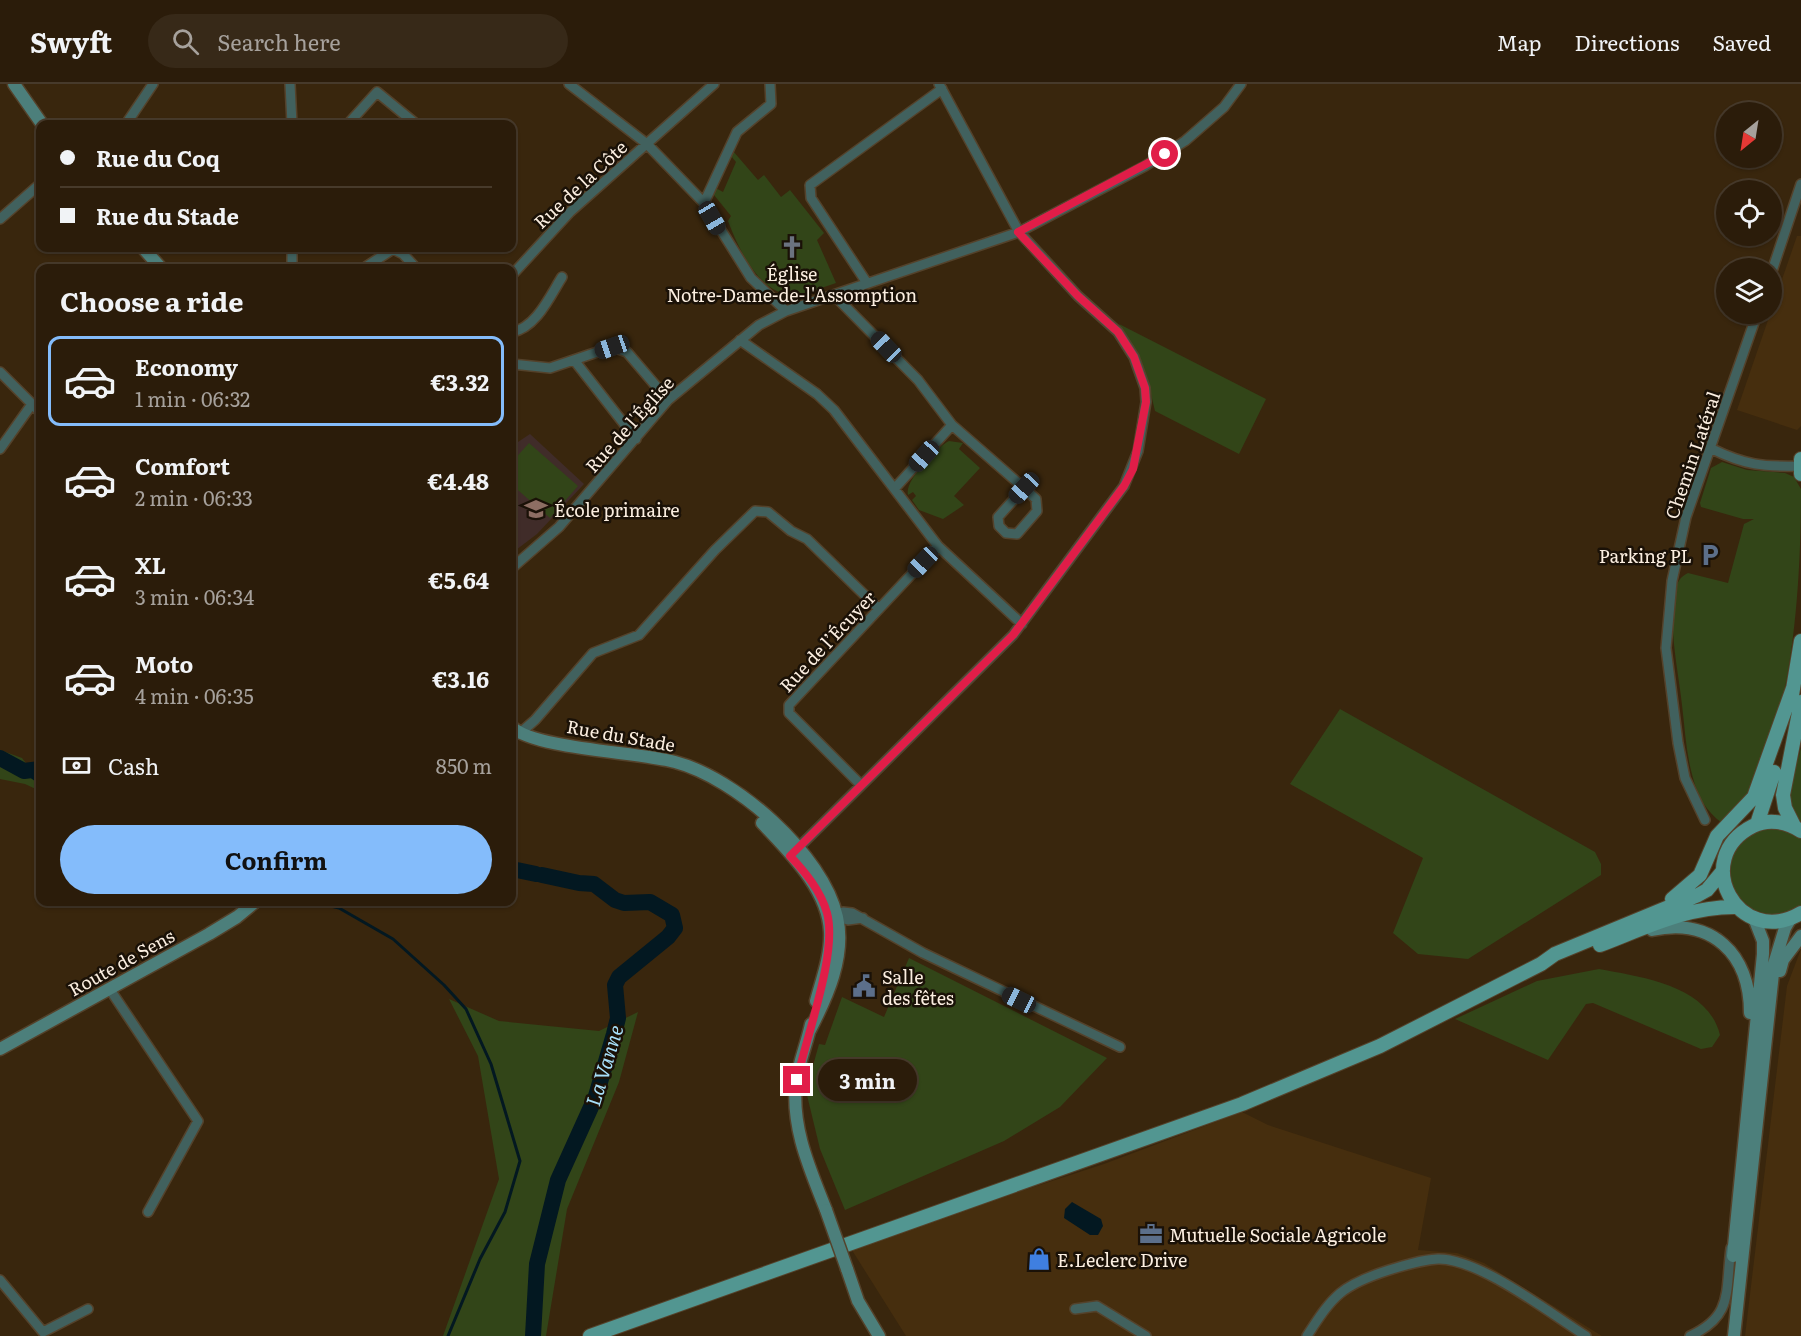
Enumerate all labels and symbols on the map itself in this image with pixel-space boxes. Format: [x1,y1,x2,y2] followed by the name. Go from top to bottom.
[1716,102,1782,168] north arrow
[527,134,633,234] street label: Rue de la Côte
[1151,140,1178,167] route start
[695,198,729,238] car
[779,234,805,260] church icon: Église Notre-Dame-de-l'Assomption
[667,260,917,308] place label: Église Notre-Dame-de-l'Assomption
[867,328,905,366] car
[592,333,632,361] car
[578,370,680,478] street label: Rue de l'Église
[1657,387,1727,523] street label: Chemin Latéral
[905,437,943,475] car
[1005,469,1043,507] car
[523,496,549,522] school or university icon: École primaire
[554,496,680,523] place label: École primaire
[1599,542,1692,569] place label: Parking PL
[1697,542,1723,568] parking icon: Parking PL
[904,543,942,581] car
[773,584,882,698] street label: Rue de l’Écuyer
[565,712,677,758] street label: Rue du Stade
[63,922,179,1002] street label: Route de Sens
[882,963,954,1011] place label: Salle des fêtes
[851,973,877,999] public building icon: Salle des fêtes
[999,984,1039,1016] car
[576,1021,630,1109] water label: La Vanne
[818,1059,917,1101] callout: 3 min
[783,1066,810,1093] route end
[1138,1221,1164,1247] office icon: Mutuelle Sociale Agricole
[1169,1221,1386,1248] place label: Mutuelle Sociale Agricole
[1026,1246,1052,1272] shop icon: E.Leclerc Drive
[1057,1246,1187,1273] place label: E.Leclerc Drive

